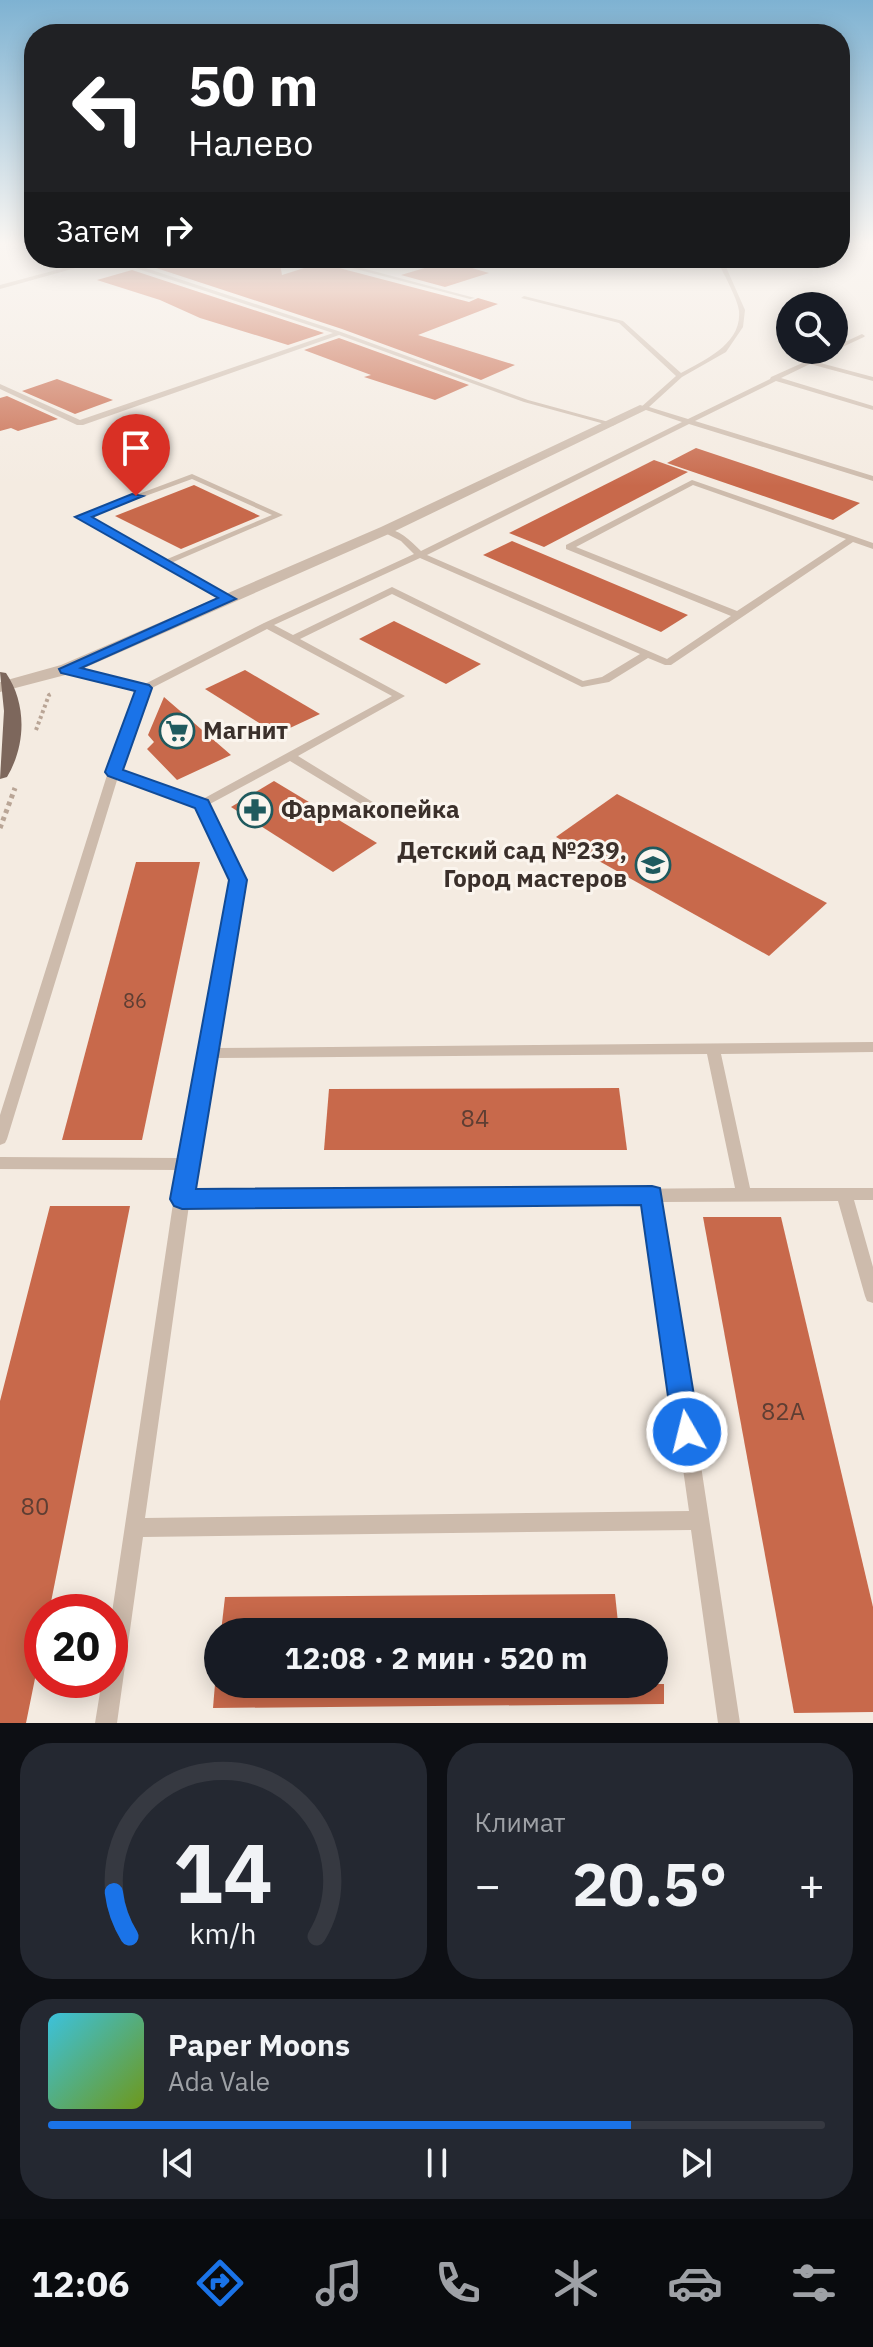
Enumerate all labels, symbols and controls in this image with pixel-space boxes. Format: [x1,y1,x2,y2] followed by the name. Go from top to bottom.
[188,49,318,121] text: 50 m
[56,56,160,160] icon: left
[188,119,313,166] text: Налево
[156,208,200,252] icon: right
[56,211,140,250] text: Затем
[776,292,848,364] map controls
[776,292,848,364] button: search
[102,414,170,496] pin
[114,426,158,470] icon: arrive
[158,712,196,750] supermarket icon: Магнит
[203,714,288,746] place label: Магнит
[236,791,274,829] pharmacy icon: Фармакопейка
[281,793,460,825] place label: Фармакопейка
[397,834,627,894] place label: Детский сад №239, Город мастеров
[634,846,672,884] school or university icon: Детский сад №239, Город мастеров
[123,987,147,1014] house number: 86
[461,1102,489,1134] house number: 84
[645,1390,729,1474] position arrow
[761,1395,805,1427] house number: 82А
[21,1490,49,1522] house number: 80
[24,1594,128,1698] speed limit sign: 20
[284,1638,588,1677] text: 12:08 · 2 мин · 520 m
[475,1805,566,1839] text: Климат
[173,1818,273,1926] text: 14
[572,1844,727,1923] text: 20.5°
[475,1856,501,1913] text: −
[799,1856,825,1913] text: +
[190,1915,257,1952] text: km/h
[168,2025,350,2064] text: Paper Moons
[168,2064,270,2098] text: Ada Vale
[156,2141,200,2185] icon: previous
[415,2141,459,2185] icon: pause
[674,2141,718,2185] icon: next
[192,2255,248,2311] icon: directions
[311,2255,367,2311] icon: music
[430,2255,486,2311] icon: phone
[548,2255,604,2311] icon: climate
[667,2255,723,2311] icon: car
[786,2255,842,2311] icon: filters
[31,2260,130,2307] text: 12:06

